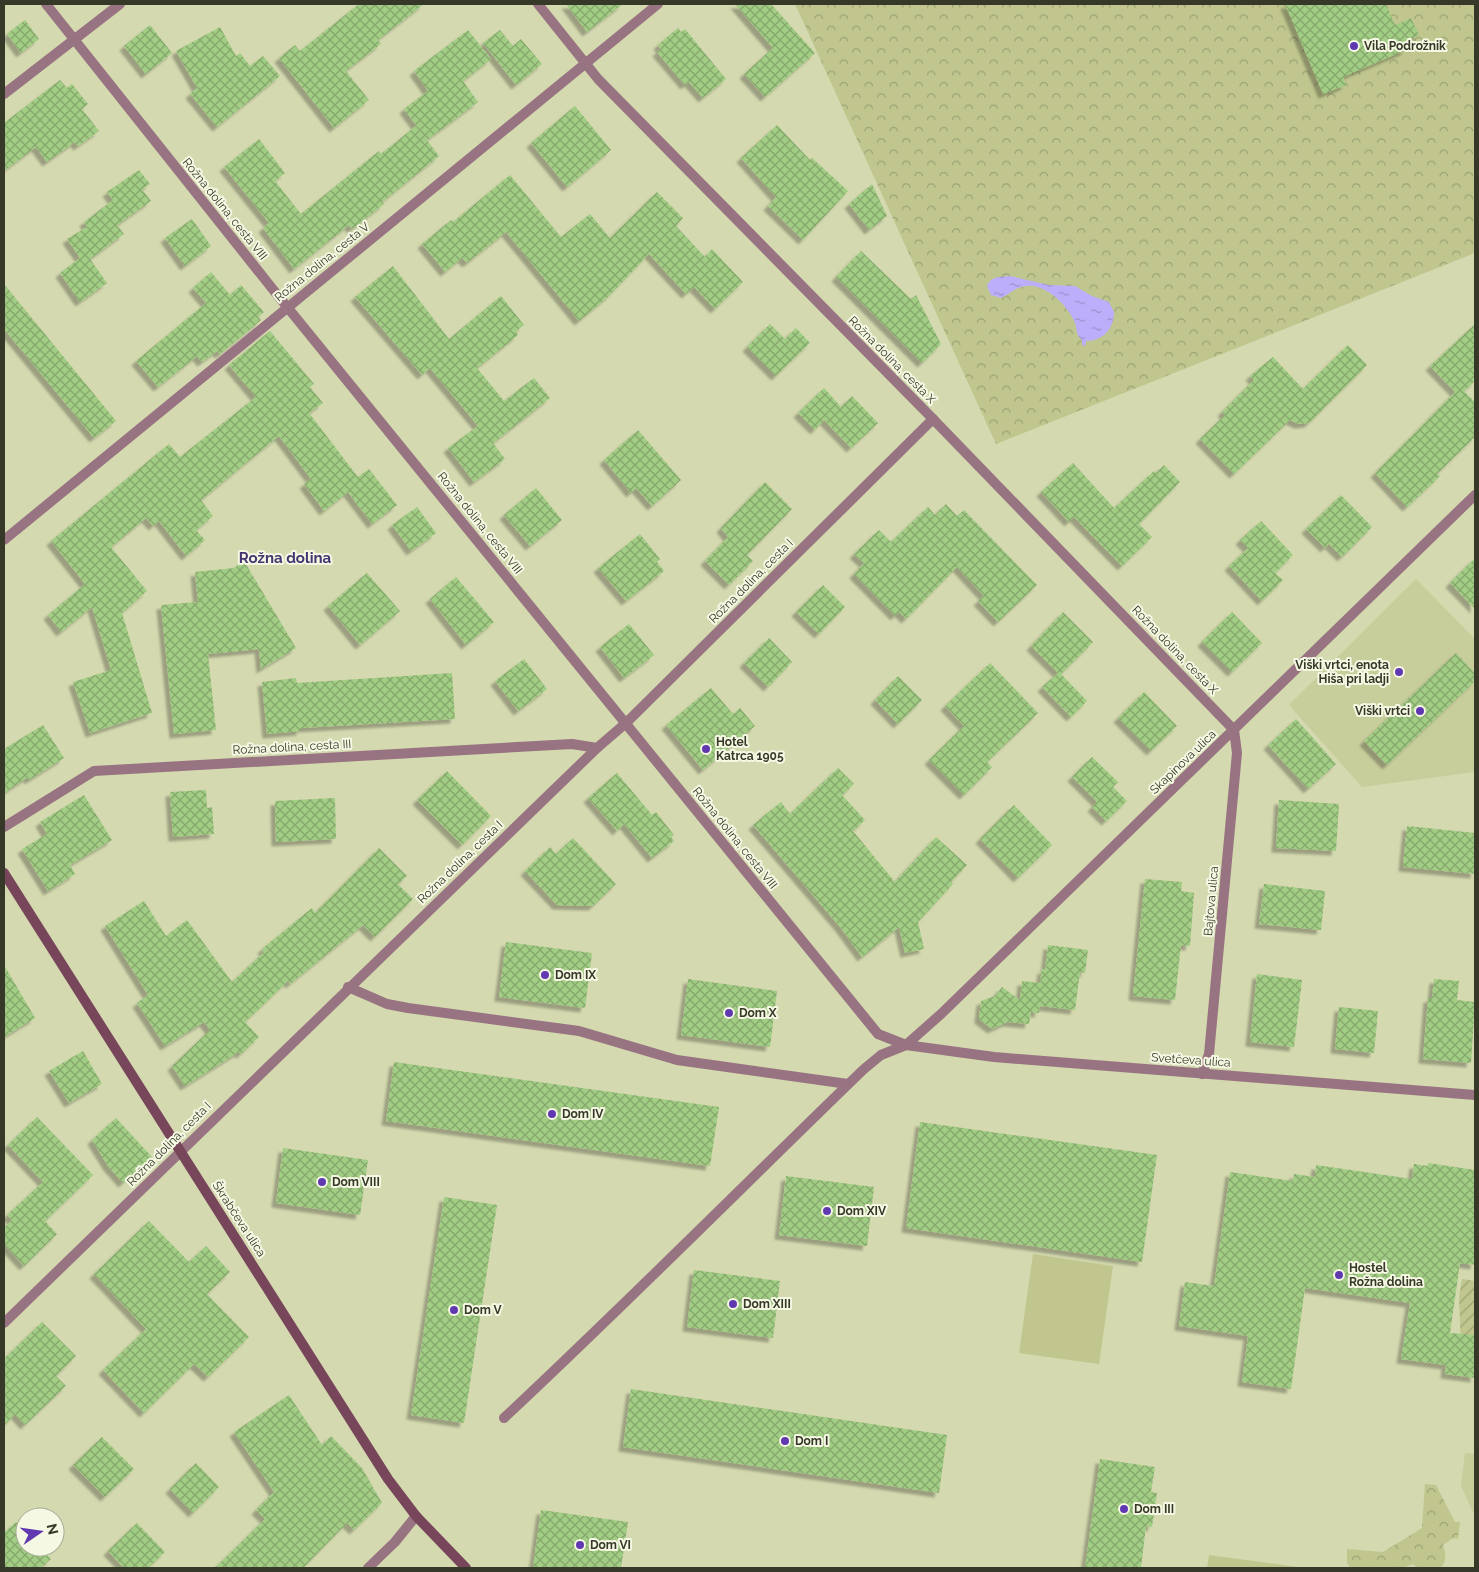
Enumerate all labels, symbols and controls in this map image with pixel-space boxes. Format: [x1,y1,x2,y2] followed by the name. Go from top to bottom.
[1364,39,1446,53] place label: Vila Podrožnik
[1348,40,1360,52] marker: Vila Podrožnik
[180,155,270,263] street label: Rožna dolina, cesta VIII
[272,220,372,304] street label: Rožna dolina, cesta V
[846,314,939,407] street label: Rožna dolina, cesta X
[435,469,525,577] street label: Rožna dolina, cesta VIII
[706,536,796,626] street label: Rožna dolina, cesta I
[239,549,332,567] district label: Rožna dolina
[1129,603,1221,697] street label: Rožna dolina, cesta X
[1295,658,1389,686] place label: Viški vrtci, enota Hiša pri ladji
[1393,666,1405,678] marker: Viški vrtci, enota Hiša pri ladji
[1355,704,1410,718] place label: Viški vrtci
[1414,705,1426,717] marker: Viški vrtci
[1147,727,1219,797] street label: Skapinova ulica
[716,735,784,763] place label: Hotel Katrca 1905
[232,737,352,757] street label: Rožna dolina, cesta III
[700,743,712,755] marker: Hotel Katrca 1905
[690,784,780,892] street label: Rožna dolina, cesta VIII
[415,818,505,906] street label: Rožna dolina, cesta I
[1201,865,1221,937] street label: Bajtova ulica
[555,968,596,982] place label: Dom IX
[539,969,551,981] marker: Dom IX
[739,1006,777,1020] place label: Dom X
[723,1007,735,1019] marker: Dom X
[1151,1050,1231,1070] street label: Svetčeva ulica
[124,1099,214,1189] street label: Rožna dolina, cesta I
[562,1107,604,1121] place label: Dom IV
[546,1108,558,1120] marker: Dom IV
[332,1175,380,1189] place label: Dom VIII
[316,1176,328,1188] marker: Dom VIII
[209,1179,269,1259] street label: Škrabčeva ulica
[837,1204,887,1218] place label: Dom XIV
[821,1205,833,1217] marker: Dom XIV
[1349,1261,1423,1289] place label: Hostel Rožna dolina
[1333,1269,1345,1281] marker: Hostel Rožna dolina
[743,1297,791,1311] place label: Dom XIII
[727,1298,739,1310] marker: Dom XIII
[464,1303,503,1317] place label: Dom V
[448,1304,460,1316] marker: Dom V
[795,1434,828,1448] place label: Dom I
[779,1435,791,1447] marker: Dom I
[1134,1502,1174,1516] place label: Dom III
[1118,1503,1130,1515] marker: Dom III
[15,1507,65,1557] north arrow
[44,1522,62,1536] text: N
[590,1538,631,1552] place label: Dom VI
[574,1539,586,1551] marker: Dom VI

